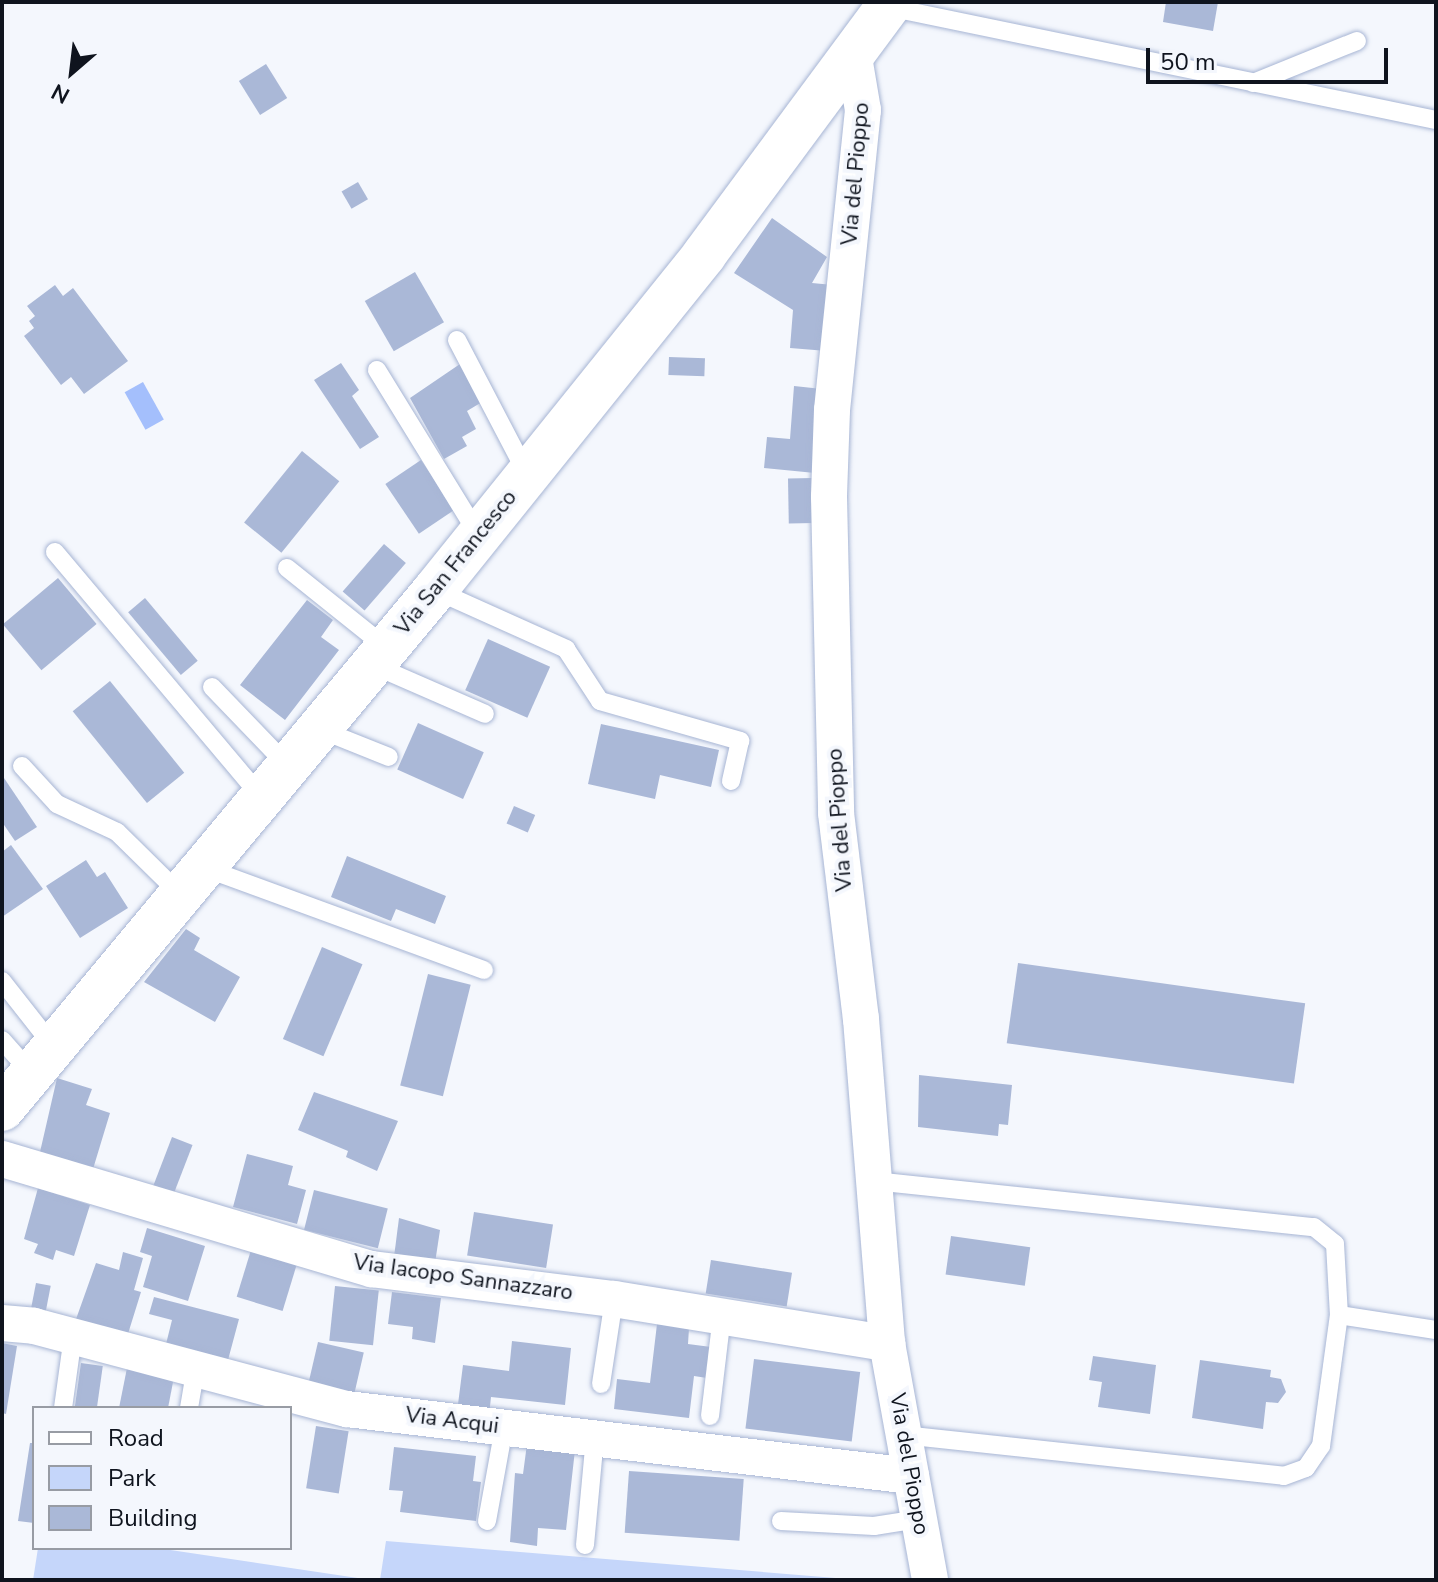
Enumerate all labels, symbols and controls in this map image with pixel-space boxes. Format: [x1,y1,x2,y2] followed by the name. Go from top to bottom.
[32,32,112,112] north arrow
[1150,32,1392,82] scale bar
[1160,46,1216,78] text: 50 m
[46,76,75,110] text: N
[837,101,875,247] street label: Via del Pioppo
[389,485,523,641] street label: Via San Francesco
[822,748,858,892] street label: Via del Pioppo
[351,1250,575,1306] street label: Via Iacopo Sannazzaro
[884,1391,934,1537] street label: Via del Pioppo
[404,1402,500,1440] street label: Via Acqui
[32,1406,292,1550] legend
[108,1422,164,1454] text: Road
[108,1462,156,1494] text: Park
[108,1502,198,1534] text: Building

